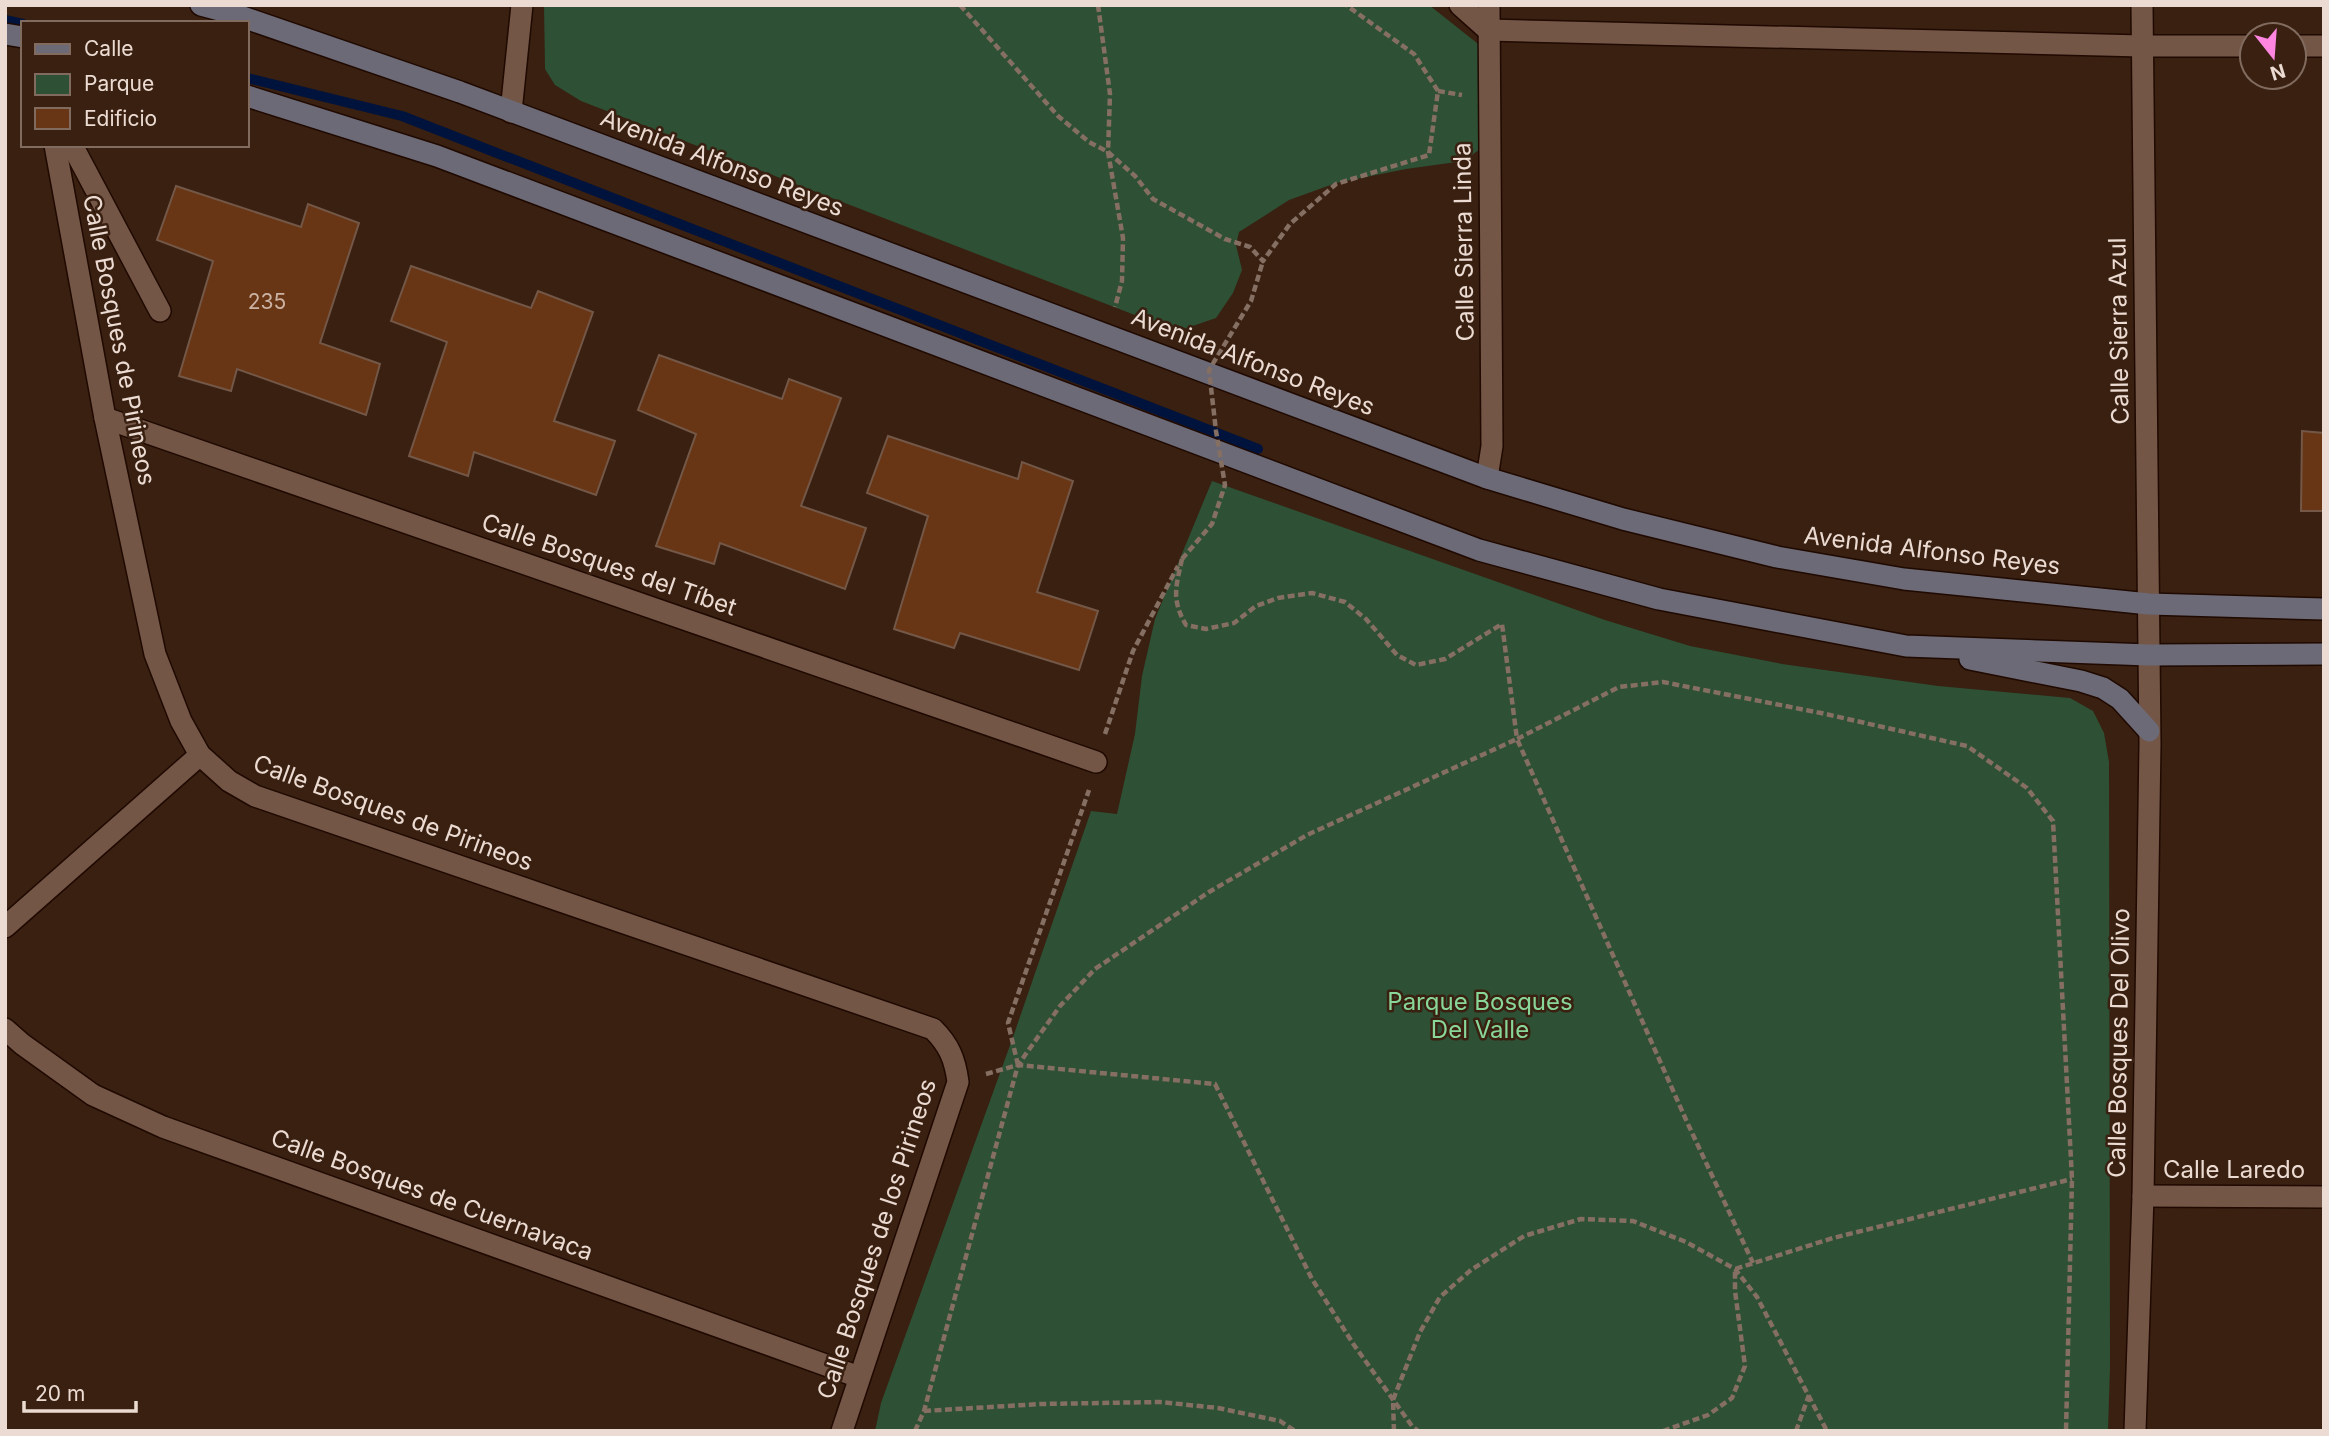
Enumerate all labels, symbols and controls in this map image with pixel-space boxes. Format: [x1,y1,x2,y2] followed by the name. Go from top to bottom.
[21,21,248,147] legend
[2238,21,2308,91] north arrow
[84,36,134,61] text: Calle
[2268,59,2288,85] text: N
[84,71,154,96] text: Parque
[597,103,848,222] street label: Avenida Alfonso Reyes
[84,106,157,131] text: Edificio
[1447,142,1480,342] street label: Calle Sierra Linda
[77,192,162,488] street label: Calle Bosques de Pirineos
[2102,237,2135,425] street label: Calle Sierra Azul
[248,289,286,314] house number: 235
[1128,302,1379,421] street label: Avenida Alfonso Reyes
[478,507,740,622] street label: Calle Bosques del Tíbet
[1802,520,2062,581] street label: Avenida Alfonso Reyes
[249,748,537,877] street label: Calle Bosques de Pirineos
[2102,908,2135,1178] street label: Calle Bosques Del Olivo
[1387,987,1573,1044] park label: Parque Bosques Del Valle
[811,1075,942,1403] street label: Calle Bosques de los Pirineos
[267,1123,597,1266] street label: Calle Bosques de Cuernavaca
[2163,1155,2305,1184] street label: Calle Laredo
[24,1370,136,1414] scale bar
[35,1381,85,1406] text: 20 m

